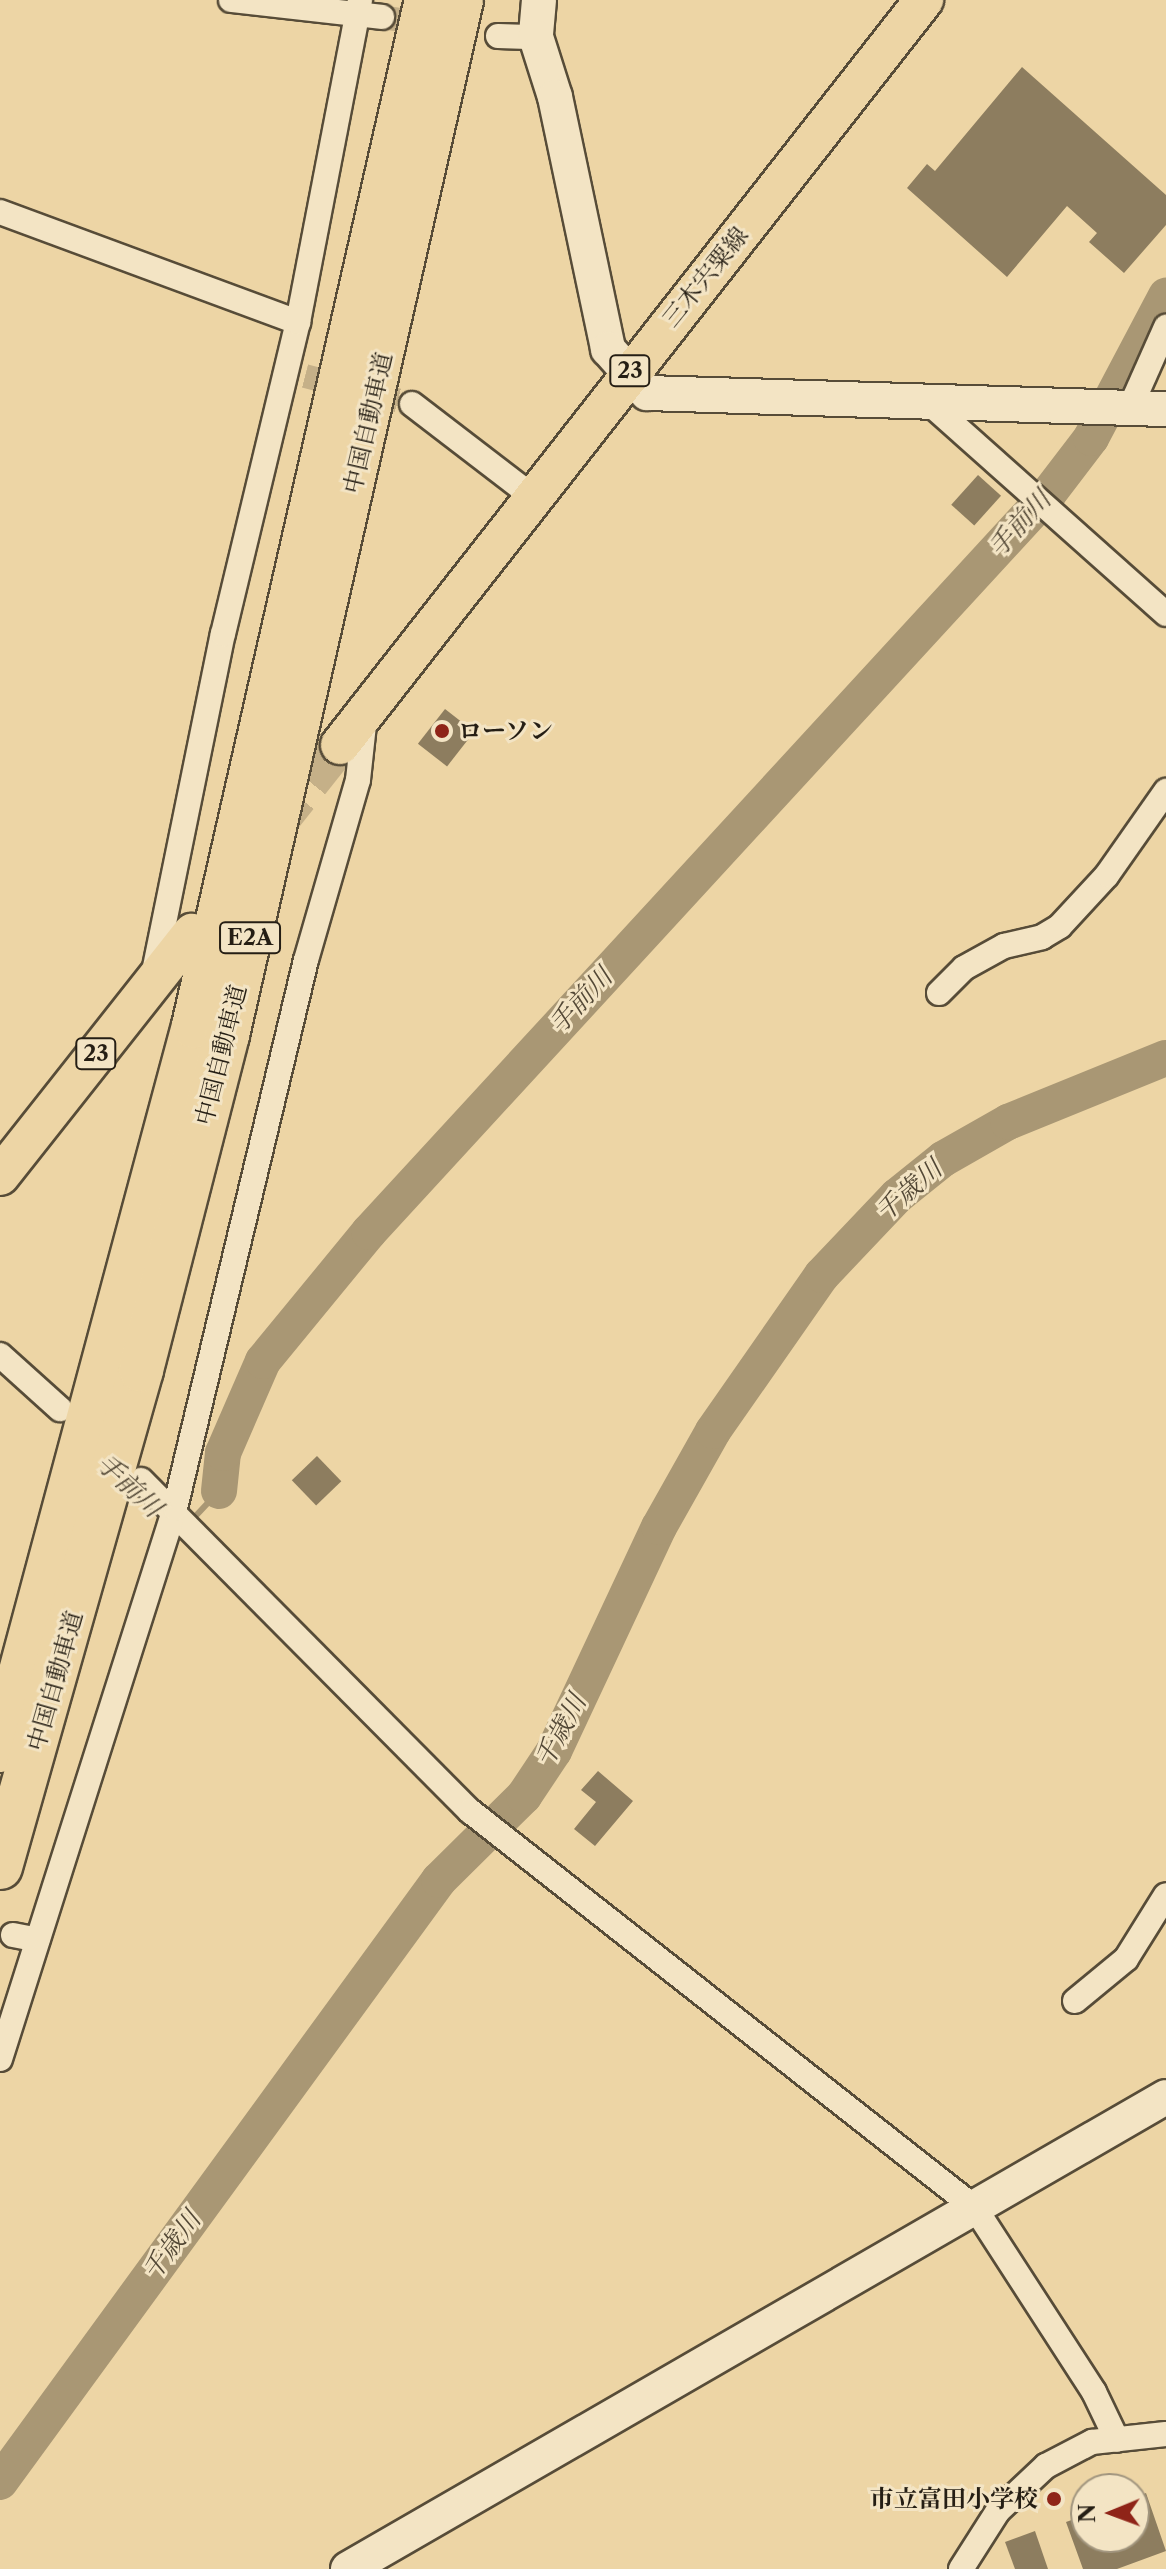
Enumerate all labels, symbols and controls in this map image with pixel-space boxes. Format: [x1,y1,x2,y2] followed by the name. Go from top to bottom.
[656,221,754,333] street label: 三木宍粟線
[338,350,398,496] street label: 中国自動車道
[608,353,652,389] road number: 23
[982,485,1058,563] water label: 手前川
[458,717,554,745] place label: ローソン
[433,722,451,740] marker: ローソン
[218,920,282,956] road number: E2A
[543,962,619,1040] water label: 手前川
[190,982,252,1128] street label: 中国自動車道
[74,1036,118,1072] road number: 23
[869,1154,949,1228] water label: 千歳川
[90,1448,168,1524] water label: 手前川
[21,1608,89,1754] street label: 中国自動車道
[529,1689,593,1773] water label: 千歳川
[136,2205,208,2287] water label: 千歳川
[1070,2473,1150,2553] north arrow
[870,2485,1038,2513] place label: 市立富田小学校
[1045,2490,1063,2508] marker: 市立富田小学校
[1074,2504,1101,2523] text: N

